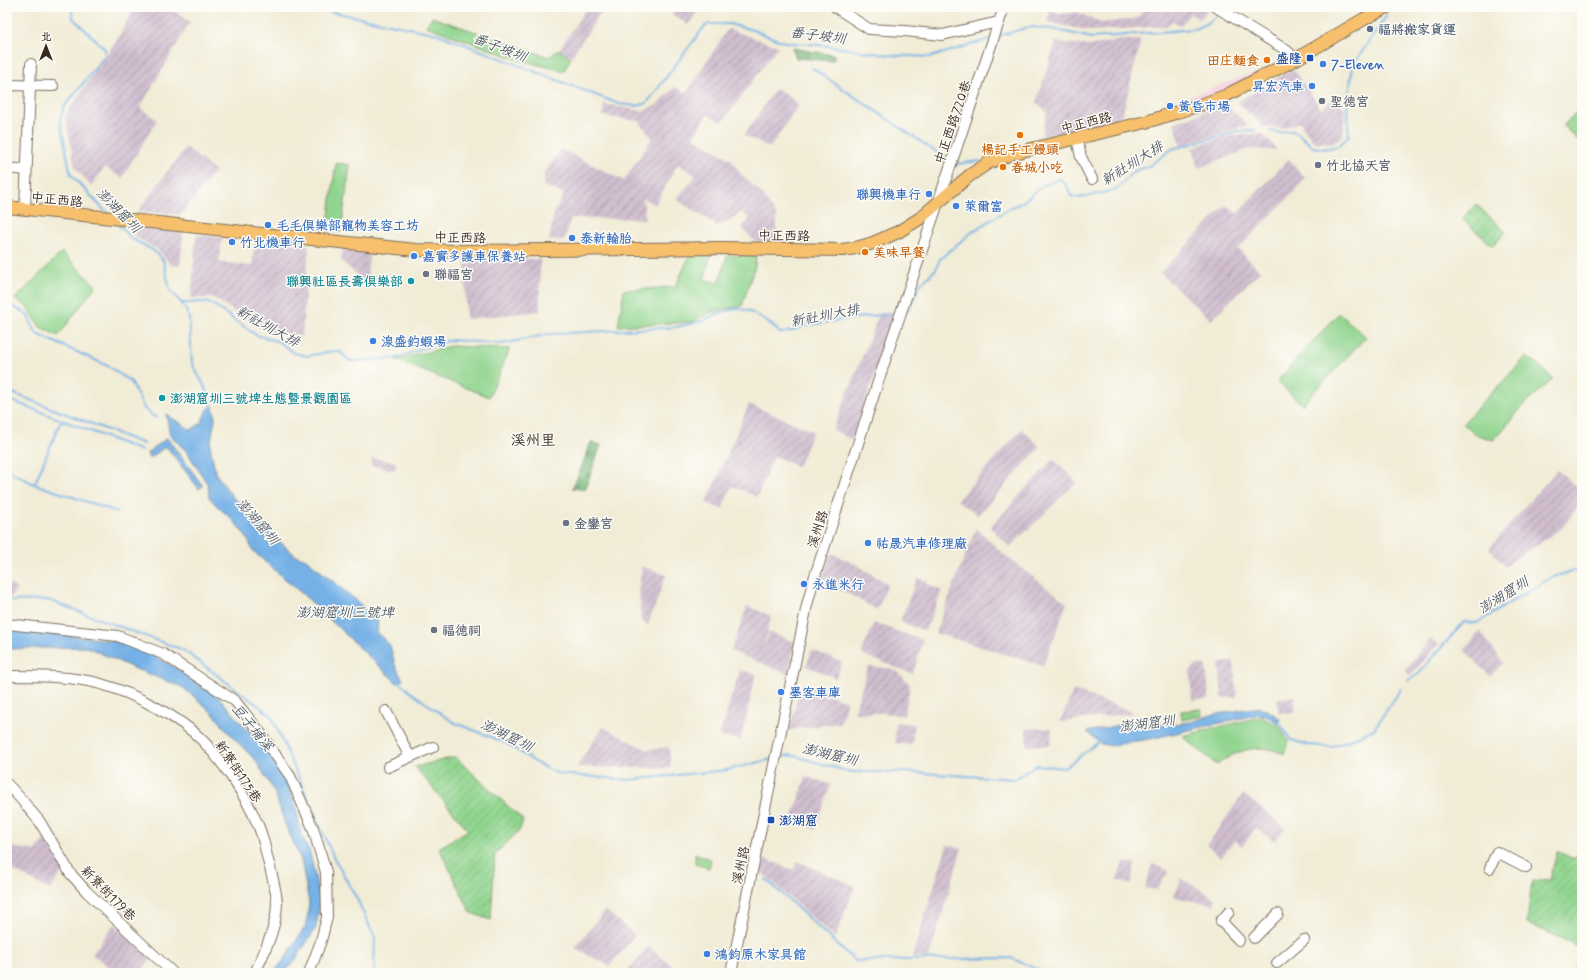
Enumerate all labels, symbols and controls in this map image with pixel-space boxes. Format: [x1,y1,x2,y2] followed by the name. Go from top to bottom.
[1378,22,1456,39] place label: 福將搬家貨運
[789,24,849,49] water label: 番子坡圳
[1365,24,1375,34] marker: 福將搬家貨運
[26,26,66,66] north arrow
[470,29,531,67] water label: 番子坡圳
[41,30,52,44] text: 北
[1276,51,1302,68] place label: 盛隆
[1207,53,1259,70] place label: 田庄麵食
[1305,53,1315,63] marker: 盛隆
[1262,55,1272,65] marker: 田庄麵食
[1331,57,1385,74] place label: 7-Eleven
[1318,59,1328,69] marker: 7-Eleven
[931,78,976,167] street label: 中正西路720巷
[1252,79,1304,96] place label: 昇宏汽車
[1307,81,1317,91] marker: 昇宏汽車
[1330,94,1369,111] place label: 聖德宮
[1317,96,1327,106] marker: 聖德宮
[1178,99,1230,116] place label: 黃昏市場
[1165,101,1175,111] marker: 黃昏市場
[1059,109,1114,138] street label: 中正西路
[1015,130,1025,140] marker: 楊記手工饅頭
[1098,137,1169,190] water label: 新社圳大排
[981,142,1059,159] place label: 楊記手工饅頭
[1326,158,1391,175] place label: 竹北協天宮
[1011,160,1063,177] place label: 春城小吃
[1313,160,1323,170] marker: 竹北協天宮
[998,162,1008,172] marker: 春城小吃
[92,185,146,238] water label: 澎湖窟圳
[856,187,921,204] place label: 聯興機車行
[30,189,84,212] street label: 中正西路
[924,189,934,199] marker: 聯興機車行
[964,199,1003,216] place label: 萊爾富
[951,201,961,211] marker: 萊爾富
[276,218,419,235] place label: 毛毛俱樂部寵物美容工坊
[263,220,273,230] marker: 毛毛俱樂部寵物美容工坊
[758,228,810,245] street label: 中正西路
[434,230,486,247] street label: 中正西路
[580,231,632,248] place label: 泰新輪胎
[567,233,577,243] marker: 泰新輪胎
[240,235,305,252] place label: 竹北機車行
[227,237,237,247] marker: 竹北機車行
[873,245,925,262] place label: 美味早餐
[860,247,870,257] marker: 美味早餐
[422,249,526,266] place label: 嘉實多護車保養站
[409,251,419,261] marker: 嘉實多護車保養站
[434,267,473,284] place label: 聯福宮
[421,269,431,279] marker: 聯福宮
[286,274,403,291] place label: 聯興社區長壽俱樂部
[406,276,416,286] marker: 聯興社區長壽俱樂部
[789,300,863,331] water label: 新社圳大排
[233,302,304,353] water label: 新社圳大排
[381,334,446,351] place label: 湶盛釣蝦場
[368,336,378,346] marker: 湶盛釣蝦場
[170,391,352,408] place label: 澎湖窟圳三號埤生態暨景觀園區
[157,393,167,403] marker: 澎湖窟圳三號埤生態暨景觀園區
[510,431,556,451] district label: 溪州里
[232,495,284,550] water label: 澎湖窟圳
[804,508,833,551] street label: 溪州路
[574,516,613,533] place label: 金鑾宮
[561,518,571,528] marker: 金鑾宮
[876,536,967,553] place label: 祐晟汽車修理廠
[863,538,873,548] marker: 祐晟汽車修理廠
[1475,572,1534,618] water label: 澎湖窟圳
[812,577,864,594] place label: 永進米行
[799,579,809,589] marker: 永進米行
[296,604,395,622] water label: 澎湖窟圳三號埤
[442,623,481,640] place label: 福德祠
[429,625,439,635] marker: 福德祠
[789,685,841,702] place label: 墨客車庫
[776,687,786,697] marker: 墨客車庫
[228,700,277,756] water label: 豆子埔溪
[1118,711,1178,736] water label: 澎湖窟圳
[477,716,537,757] water label: 澎湖窟圳
[211,737,265,806] street label: 新寮街175巷
[800,740,861,770] water label: 澎湖窟圳
[779,813,818,830] place label: 澎湖窟
[766,815,776,825] marker: 澎湖窟
[729,844,754,886] street label: 溪州路
[77,863,139,925] street label: 新寮街179巷
[715,947,806,964] place label: 鴻鈞原木家具館
[702,949,712,959] marker: 鴻鈞原木家具館

